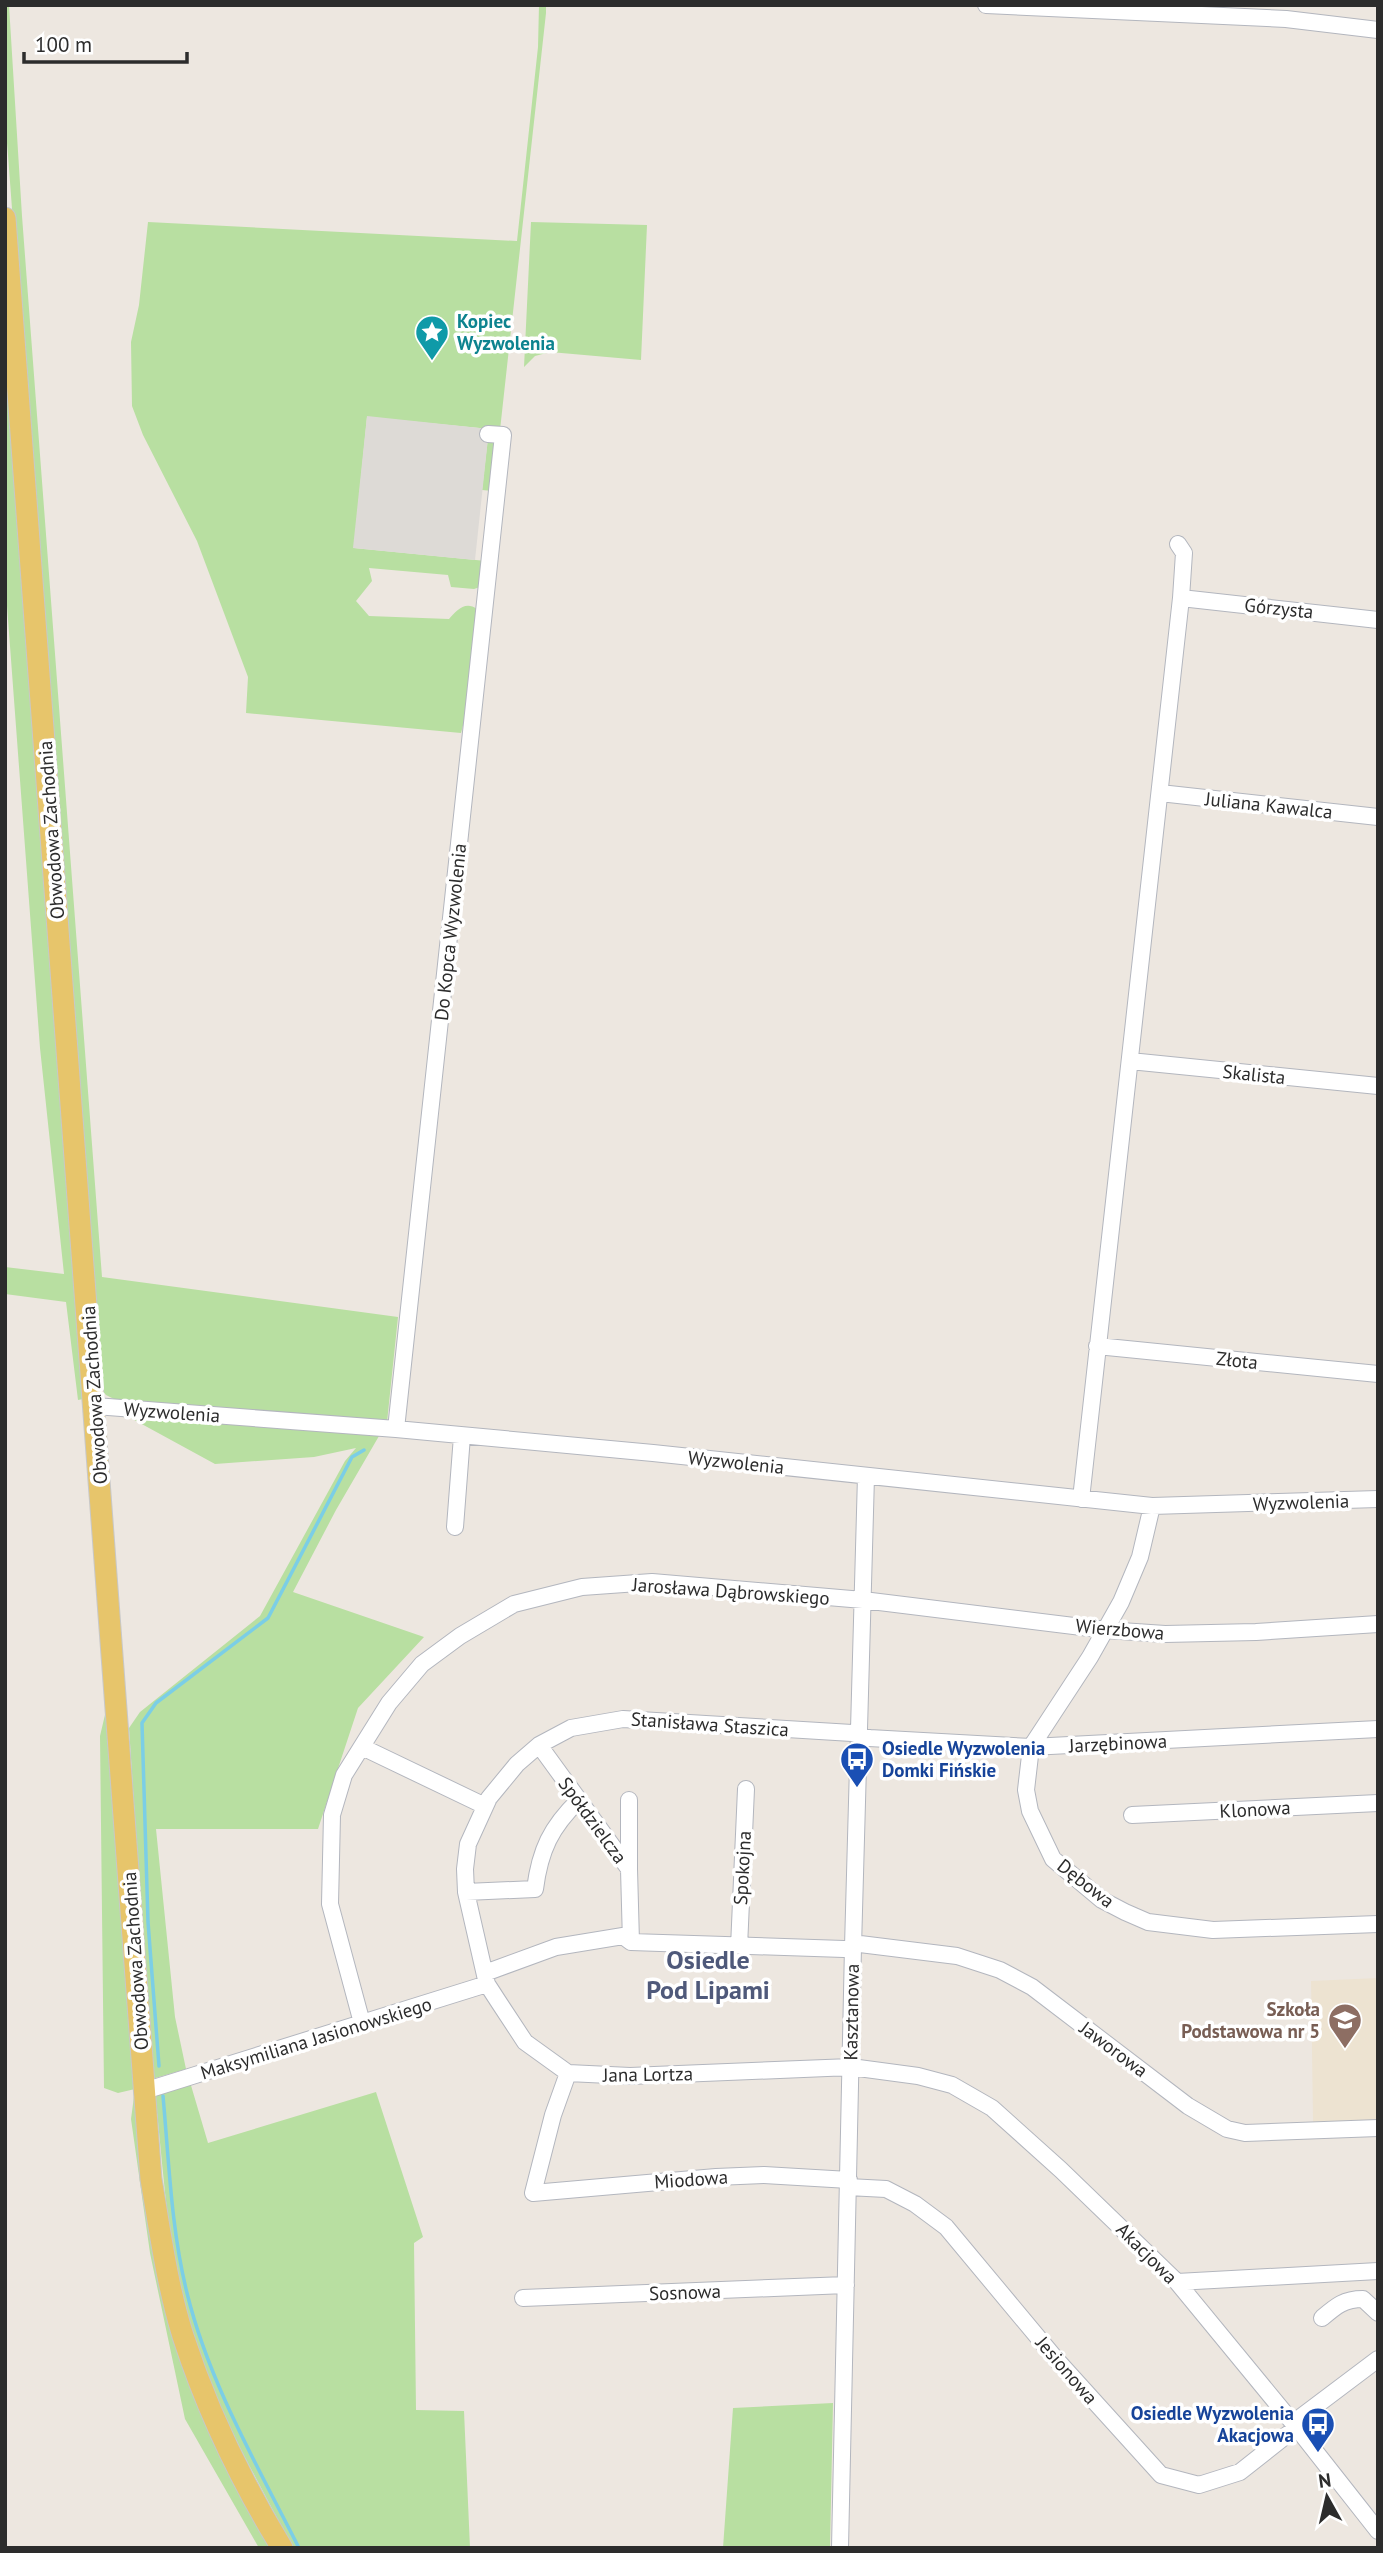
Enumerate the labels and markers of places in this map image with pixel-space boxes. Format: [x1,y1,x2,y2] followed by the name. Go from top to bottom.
[457,309,555,355] place label: Kopiec Wyzwolenia
[413,313,451,362] place icon: Kopiec Wyzwolenia
[882,1736,1045,1782] place label: Osiedle Wyzwolenia Domki Fińskie
[838,1740,876,1789] bus stop icon: Osiedle Wyzwolenia Domki Fińskie
[1181,1997,1320,2043] place label: Szkoła Podstawowa nr 5
[1326,2001,1364,2050] school or university icon: Szkoła Podstawowa nr 5
[1131,2401,1294,2447] place label: Osiedle Wyzwolenia Akacjowa
[1299,2405,1337,2454] bus stop icon: Osiedle Wyzwolenia Akacjowa

